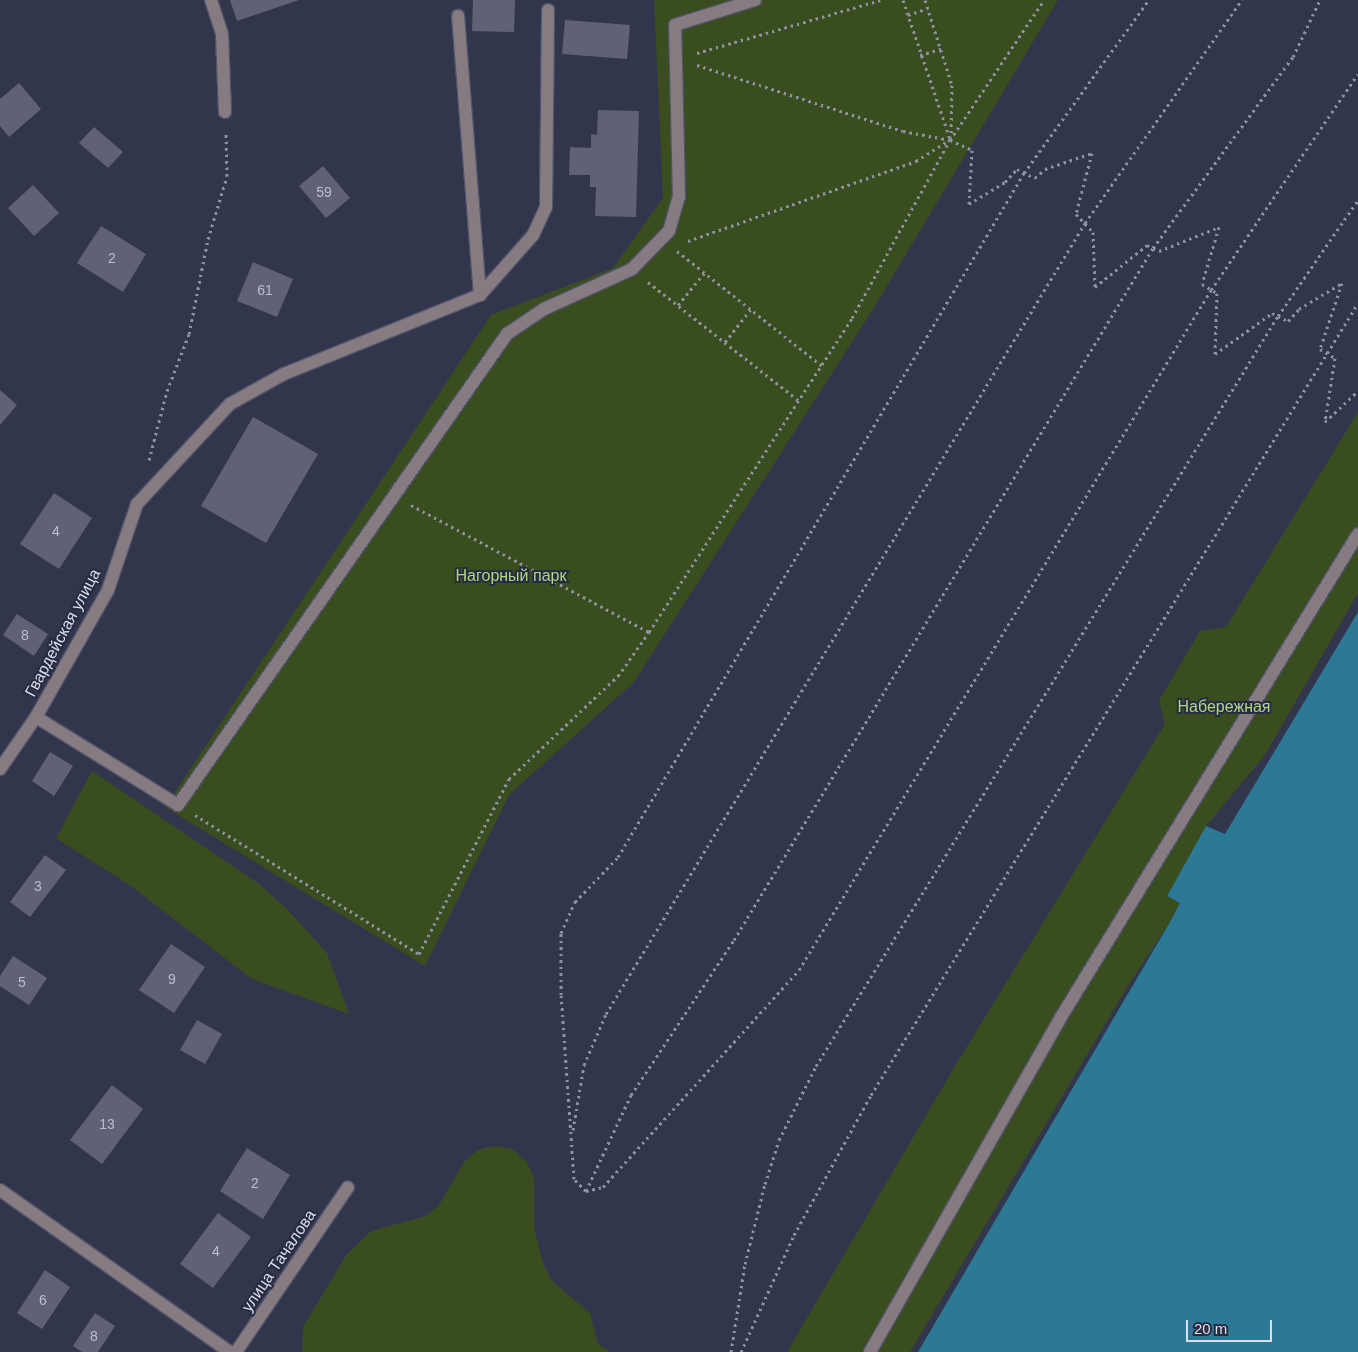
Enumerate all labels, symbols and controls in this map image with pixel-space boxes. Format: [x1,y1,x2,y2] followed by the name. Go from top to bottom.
[316,184,332,200] house number: 59
[108,250,116,266] house number: 2
[257,282,273,298] house number: 61
[52,523,60,539] house number: 4
[21,566,105,700] street label: Гвардейская улица
[456,566,566,586] park label: Нагорный парк
[21,627,29,643] house number: 8
[1177,697,1271,717] park label: Набережная
[34,878,42,894] house number: 3
[168,971,176,987] house number: 9
[18,974,26,990] house number: 5
[99,1116,115,1132] house number: 13
[251,1175,259,1191] house number: 2
[238,1206,320,1316] street label: улица Тачалова
[212,1243,220,1259] house number: 4
[39,1292,47,1308] house number: 6
[1188,1310,1274,1342] scale bar
[1194,1320,1227,1337] text: 20 m
[90,1328,98,1344] house number: 8

